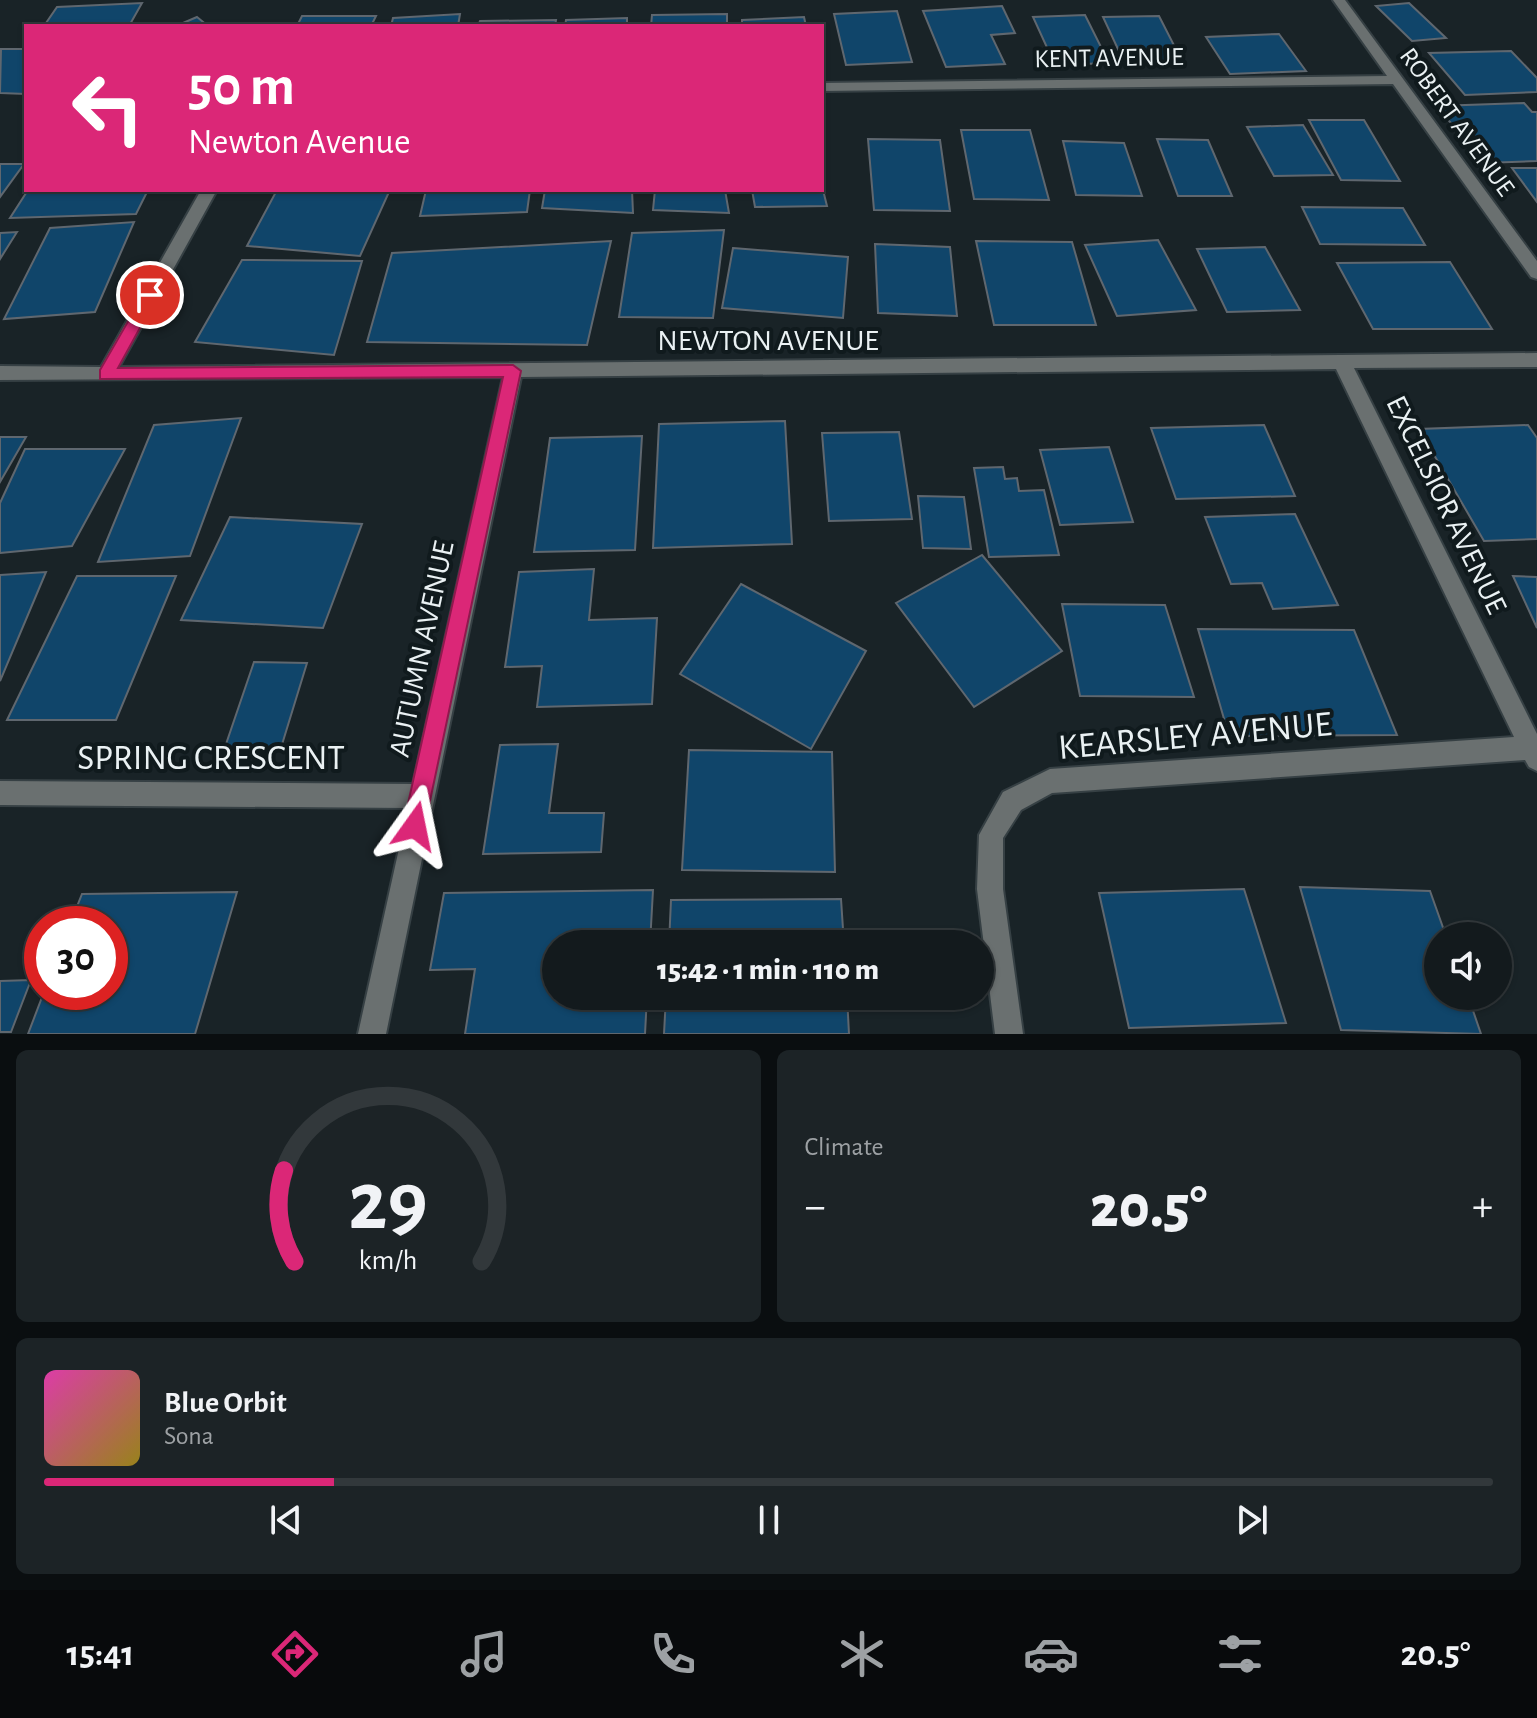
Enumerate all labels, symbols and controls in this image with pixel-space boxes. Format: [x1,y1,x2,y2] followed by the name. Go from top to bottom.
[1395,43,1519,201] street label: ROBERT AVENUE
[1034,44,1184,72] street label: KENT AVENUE
[56,56,160,160] icon: left
[188,59,295,115] text: 50 m
[188,124,410,160] text: Newton Avenue
[116,261,184,329] pin
[128,273,172,317] icon: arrive
[657,326,879,356] street label: NEWTON AVENUE
[1380,391,1512,619] street label: EXCELSIOR AVENUE
[384,538,460,760] street label: AUTUMN AVENUE
[1057,706,1333,766] street label: KEARSLEY AVENUE
[77,740,345,776] street label: SPRING CRESCENT
[373,784,457,868] position arrow
[24,906,128,1010] speed limit sign: 30
[1424,922,1512,1010] map controls
[1424,922,1512,1010] button: sound
[657,955,879,985] text: 15:42 · 1 min · 110 m
[805,1134,883,1160] text: Climate
[349,1161,428,1245] text: 29
[1090,1178,1207,1238] text: 20.5°
[805,1185,826,1229] text: −
[1472,1185,1493,1229] text: +
[359,1246,418,1275] text: km/h
[164,1388,287,1418] text: Blue Orbit
[164,1423,214,1449] text: Sona
[264,1498,308,1542] icon: previous
[747,1498,791,1542] icon: pause
[1230,1498,1274,1542] icon: next
[267,1626,323,1682] icon: directions
[456,1626,512,1682] icon: music
[645,1626,701,1682] icon: phone
[834,1626,890,1682] icon: climate
[1023,1626,1079,1682] icon: car
[1212,1626,1268,1682] icon: filters
[66,1636,134,1672] text: 15:41
[1400,1636,1470,1672] text: 20.5°

